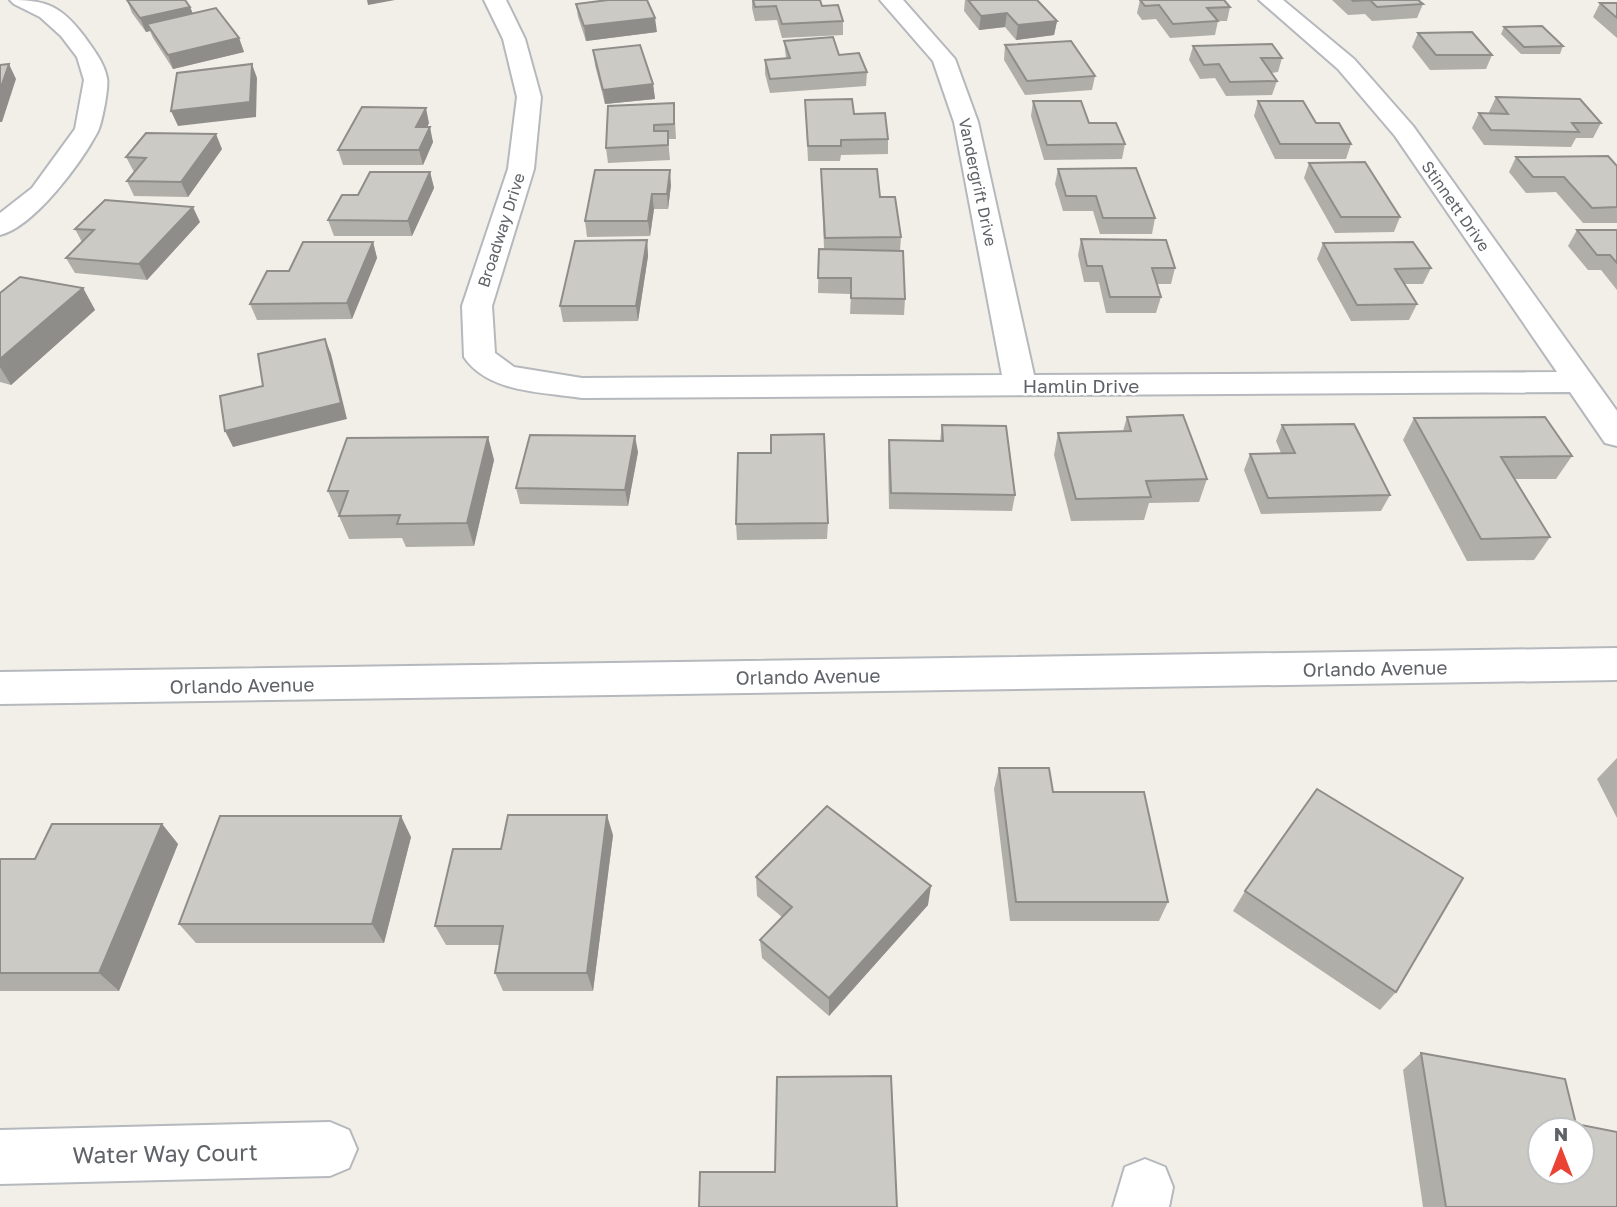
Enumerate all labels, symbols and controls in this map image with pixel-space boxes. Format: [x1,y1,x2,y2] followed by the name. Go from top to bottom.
[955,116,1001,248] street label: Vandergrift Drive
[1417,157,1495,255] street label: Stinnett Drive
[473,170,529,290] street label: Broadway Drive
[1023,374,1139,397] street label: Hamlin Drive
[1302,655,1448,681] street label: Orlando Avenue
[735,663,881,689] street label: Orlando Avenue
[169,672,315,698] street label: Orlando Avenue
[1526,1116,1596,1186] north arrow
[1554,1122,1568,1145] text: N
[72,1137,258,1169] street label: Water Way Court

